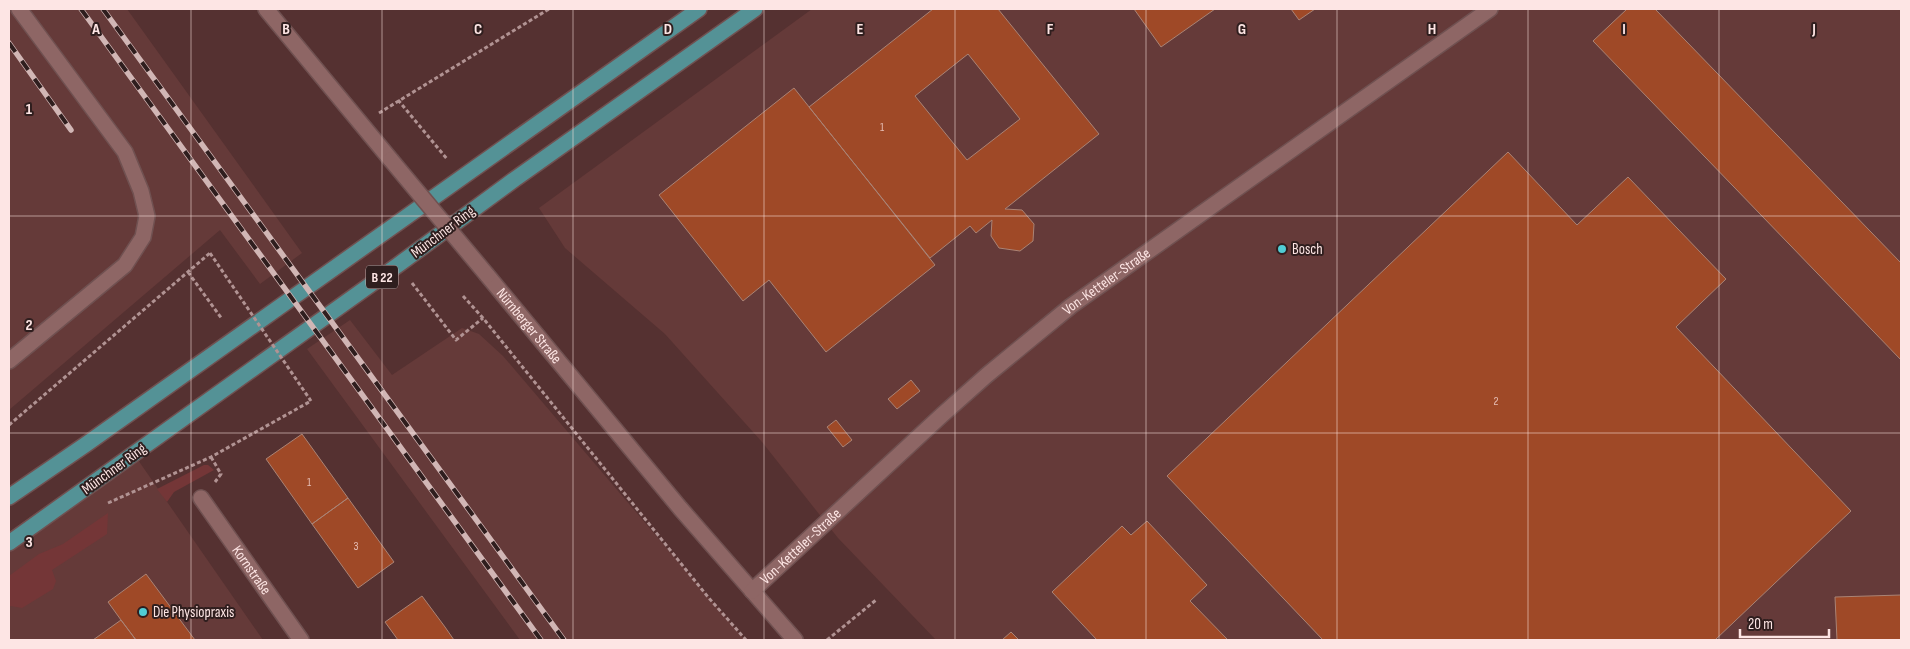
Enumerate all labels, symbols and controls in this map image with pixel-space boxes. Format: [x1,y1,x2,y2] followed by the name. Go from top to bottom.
[91,20,100,39] text: A
[282,20,290,39] text: B
[474,20,482,39] text: C
[664,20,672,39] text: D
[857,20,864,39] text: E
[1047,20,1054,39] text: F
[1238,20,1246,39] text: G
[1428,20,1436,39] text: H
[1622,20,1626,39] text: I
[1811,20,1816,39] text: J
[26,100,33,119] text: 1
[880,120,885,135] house number: 1
[407,202,479,262] street label: Münchner Ring
[1292,240,1323,259] place label: Bosch
[1058,243,1154,319] street label: Von-Ketteler-Straße
[1276,243,1288,255] marker: Bosch
[366,266,398,288] road number: B 22
[492,284,566,368] street label: Nürnberger Straße
[25,316,33,335] text: 2
[1494,394,1499,409] house number: 2
[78,439,150,499] street label: Münchner Ring
[307,475,312,490] house number: 1
[756,504,845,588] street label: Von-Ketteler-Straße
[25,533,33,552] text: 3
[353,539,359,554] house number: 3
[228,542,275,598] street label: Kornstraße
[153,603,234,622] place label: Die Physiopraxis
[137,606,149,618] marker: Die Physiopraxis
[1740,606,1829,638] scale bar
[1748,615,1773,634] text: 20 m

